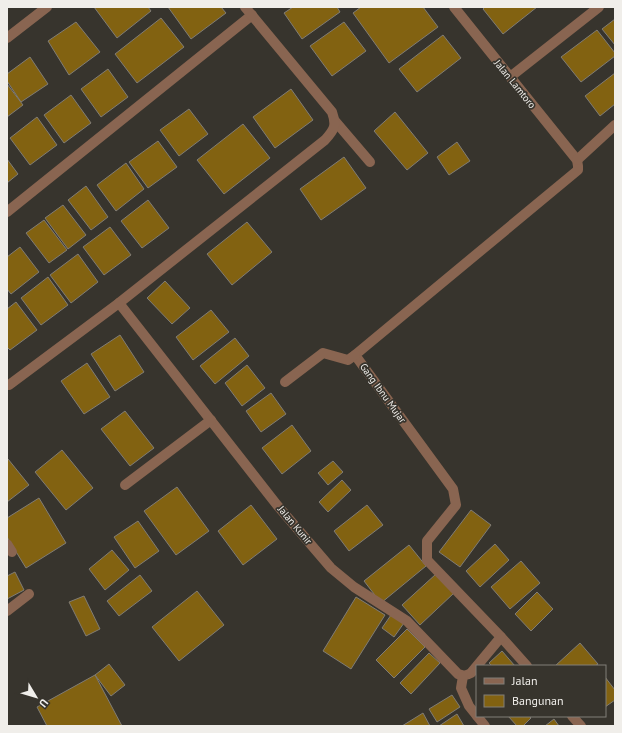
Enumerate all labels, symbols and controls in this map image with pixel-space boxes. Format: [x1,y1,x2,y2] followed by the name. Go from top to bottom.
[491,56,539,111] street label: Jalan Lamtoro
[357,361,409,426] street label: Gang Ibnu Mujar
[274,502,315,548] street label: Jalan Kunir
[476,665,606,717] legend
[511,673,537,688] text: Jalan
[16,677,56,717] north arrow
[512,693,564,708] text: Bangunan
[36,696,52,710] text: U

